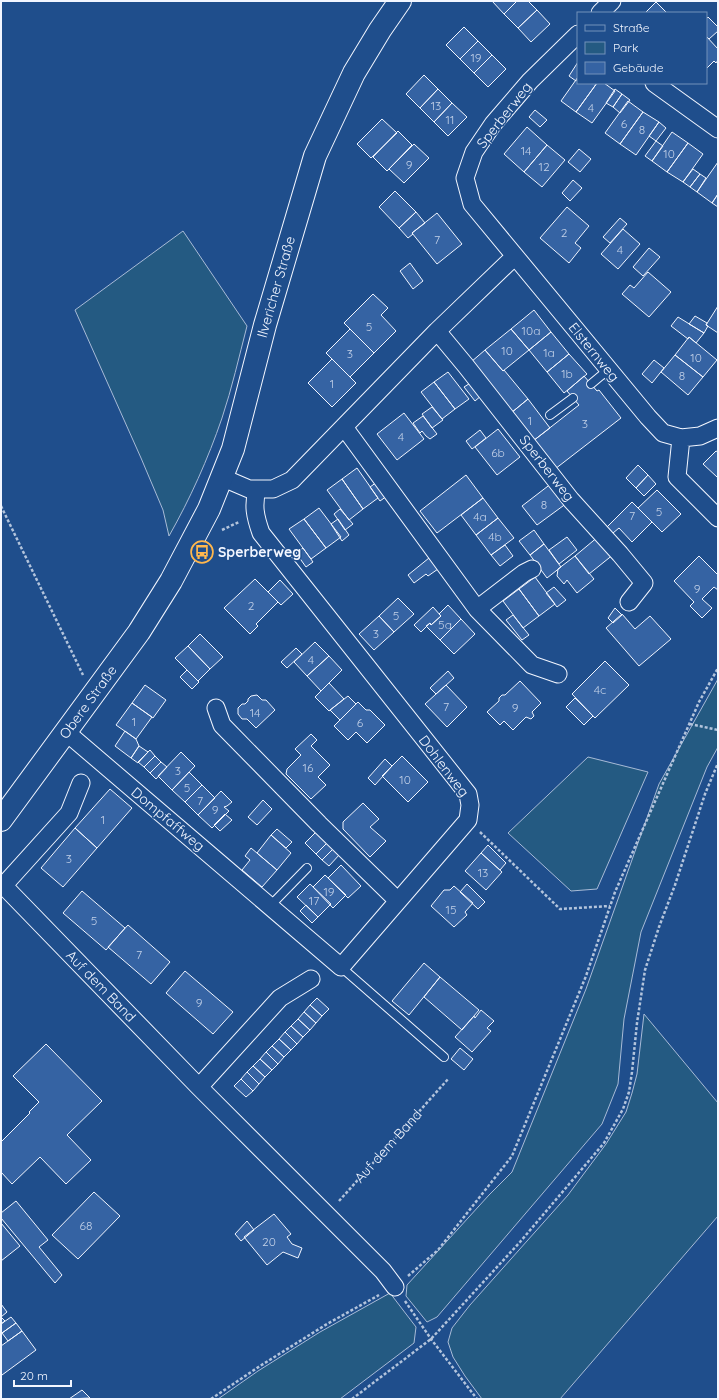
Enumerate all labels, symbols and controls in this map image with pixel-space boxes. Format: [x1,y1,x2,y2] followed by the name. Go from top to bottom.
[577,12,707,84] legend
[613,20,650,35] text: Straße
[613,40,638,55] text: Park
[470,50,482,65] house number: 19
[613,60,664,75] text: Gebäude
[473,78,535,152] street label: Sperberweg
[431,98,441,113] house number: 13
[588,100,594,115] house number: 4
[446,112,454,127] house number: 11
[621,116,628,131] house number: 6
[639,122,645,137] house number: 8
[521,143,531,158] house number: 14
[663,146,675,161] house number: 10
[406,157,413,172] house number: 9
[538,159,550,174] house number: 12
[561,225,568,240] house number: 2
[434,232,440,247] house number: 7
[253,234,299,340] street label: Ilvericher Straße
[617,242,623,257] house number: 4
[366,319,372,334] house number: 5
[565,319,623,385] street label: Elsternweg
[522,323,540,338] house number: 10a
[501,343,513,358] house number: 10
[543,345,555,360] house number: 1a
[347,346,353,361] house number: 3
[690,350,702,365] house number: 10
[561,366,573,381] house number: 1b
[679,368,685,383] house number: 8
[330,376,334,391] house number: 1
[528,413,532,428] house number: 1
[582,416,588,431] house number: 3
[398,429,404,444] house number: 4
[516,431,578,505] street label: Sperberweg
[491,445,505,460] house number: 6b
[541,497,547,512] house number: 8
[656,504,662,519] house number: 5
[629,508,635,523] house number: 7
[473,509,487,524] house number: 4a
[488,529,502,544] house number: 4b
[189,539,215,565] bus stop icon: Sperberweg
[218,543,301,561] place label: Sperberweg
[694,581,701,596] house number: 9
[248,598,255,613] house number: 2
[393,608,399,623] house number: 5
[438,617,452,632] house number: 5a
[373,626,379,641] house number: 3
[308,652,314,667] house number: 4
[55,662,121,742] street label: Obere Straße
[594,682,606,697] house number: 4c
[443,699,449,714] house number: 7
[512,700,519,715] house number: 9
[250,705,260,720] house number: 14
[132,714,136,729] house number: 1
[357,715,364,730] house number: 6
[415,732,473,800] street label: Dohlenweg
[303,760,314,775] house number: 16
[175,763,181,778] house number: 3
[399,772,411,787] house number: 10
[184,780,190,795] house number: 5
[128,783,208,855] street label: Dompfaffweg
[197,793,203,808] house number: 7
[212,802,219,817] house number: 9
[101,812,105,827] house number: 1
[66,851,72,866] house number: 3
[478,865,488,880] house number: 13
[323,884,335,899] house number: 19
[309,893,319,908] house number: 17
[446,902,456,917] house number: 15
[91,913,97,928] house number: 5
[62,946,140,1026] street label: Auf dem Band
[136,947,142,962] house number: 7
[196,995,203,1010] house number: 9
[350,1105,426,1187] street label: Auf dem Band
[80,1218,92,1233] house number: 68
[262,1234,276,1249] house number: 20
[14,1362,71,1388] scale bar
[20,1368,48,1383] text: 20 m

